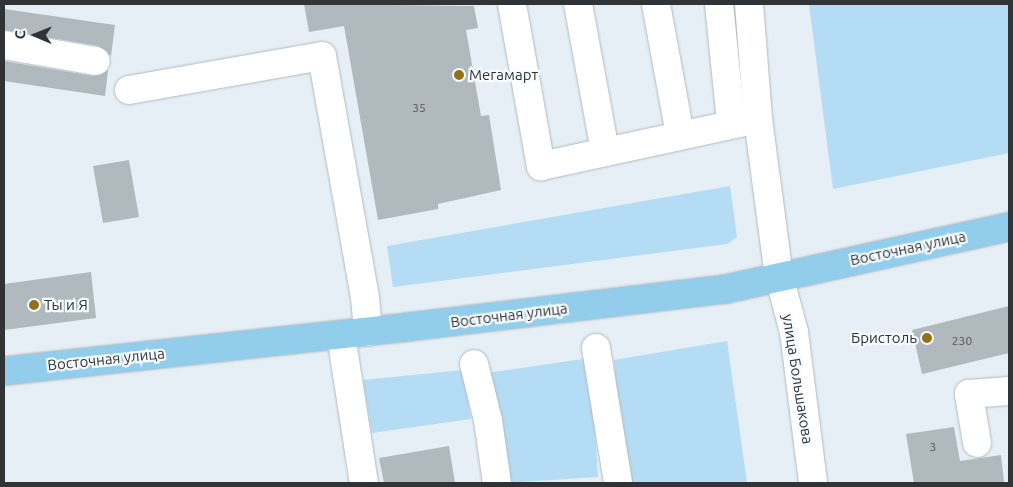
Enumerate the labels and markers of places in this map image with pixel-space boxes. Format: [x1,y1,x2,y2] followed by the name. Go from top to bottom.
[469,66,538,84] place label: Мегамарт
[453,69,465,81] marker: Мегамарт
[44,296,88,314] place label: Ты и Я
[28,299,40,311] marker: Ты и Я
[851,329,917,347] place label: Бристоль
[921,332,933,344] marker: Бристоль

